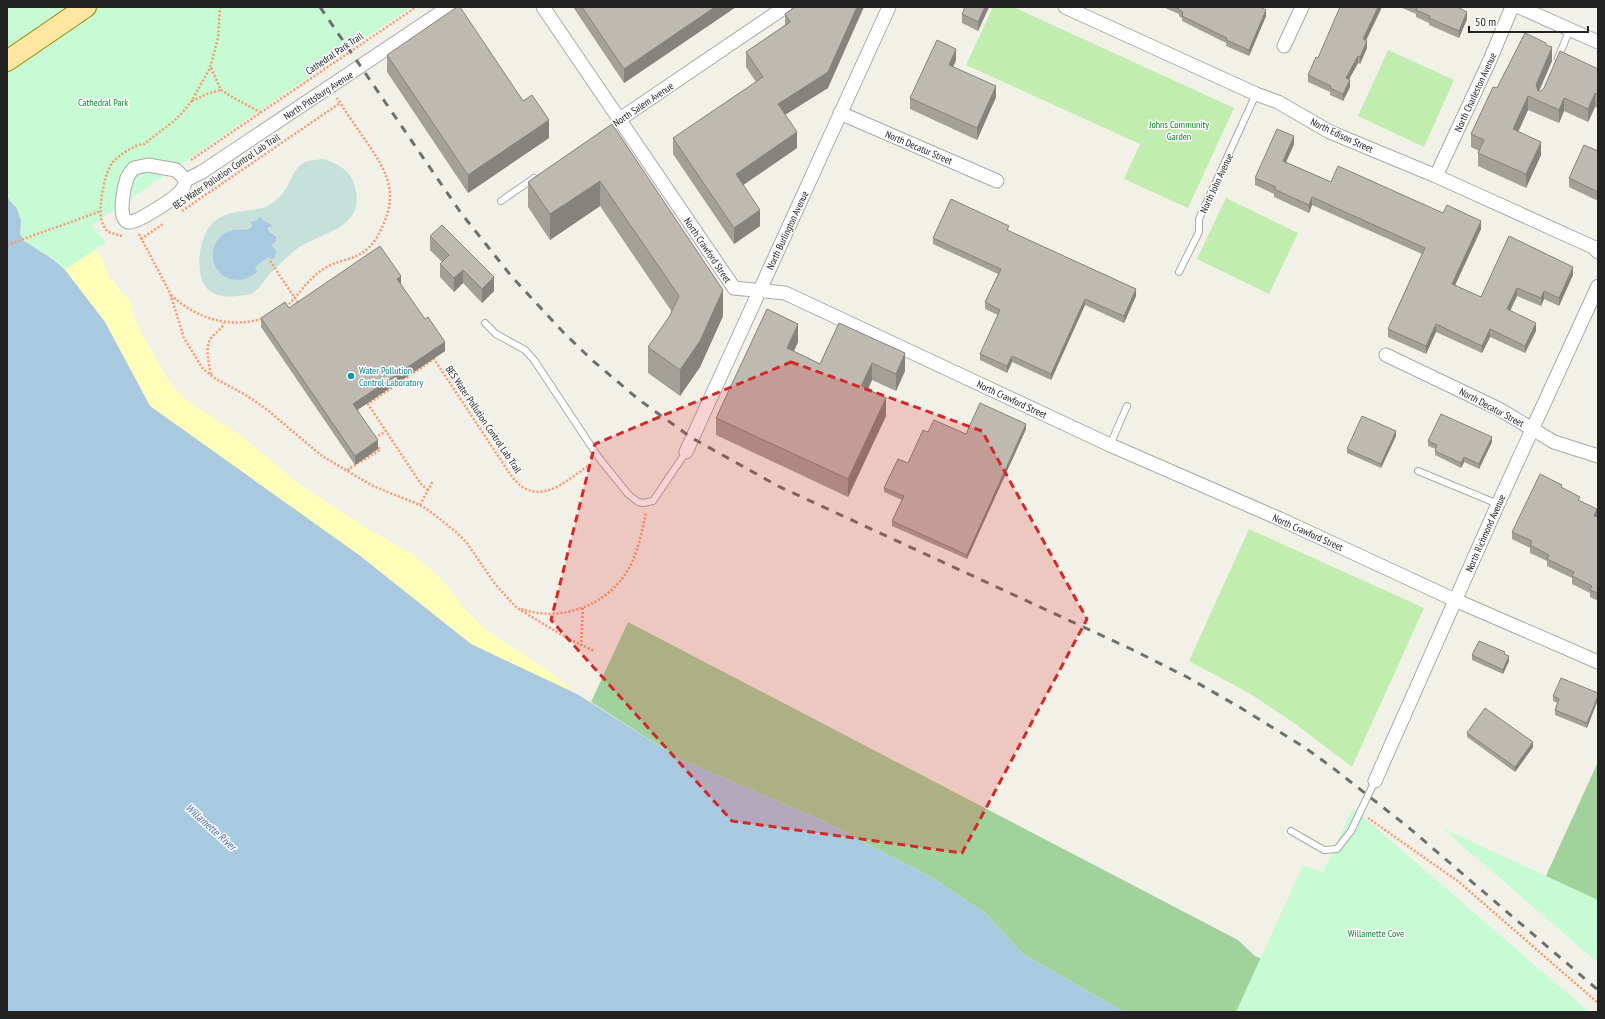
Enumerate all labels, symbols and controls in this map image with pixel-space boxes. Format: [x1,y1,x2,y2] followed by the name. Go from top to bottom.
[1469,8,1588,34] scale bar
[1475,14,1496,29] text: 50 m
[303,29,366,77] street label: Cathedral Park Trail
[1451,50,1500,134] street label: North Charleston Avenue
[281,68,356,123] street label: North Pittsburg Avenue
[610,79,676,129] street label: North Salem Avenue
[78,96,128,109] park label: Cathedral Park
[1308,115,1375,156] street label: North Edison Street
[1148,118,1209,143] park label: Johns Community Garden
[883,128,954,168] street label: North Decatur Street
[170,130,283,212] street label: BES Water Pollution Control Lab Trail
[1197,151,1236,215] street label: North John Avenue
[763,189,811,272] street label: North Burlington Avenue
[681,215,734,286] street label: North Crawford Street
[443,363,525,476] street label: BES Water Pollution Control Lab Trail
[359,364,423,389] place label: Water Pollution Control Laboratory
[346,371,356,381] marker: Water Pollution Control Laboratory
[975,378,1049,421] street label: North Crawford Street
[1457,385,1527,430] street label: North Decatur Street
[1463,492,1508,574] street label: North Richmond Avenue
[1271,511,1345,554] street label: North Crawford Street
[183,801,241,855] water label: Willamette River
[1348,927,1404,940] park label: Willamette Cove

